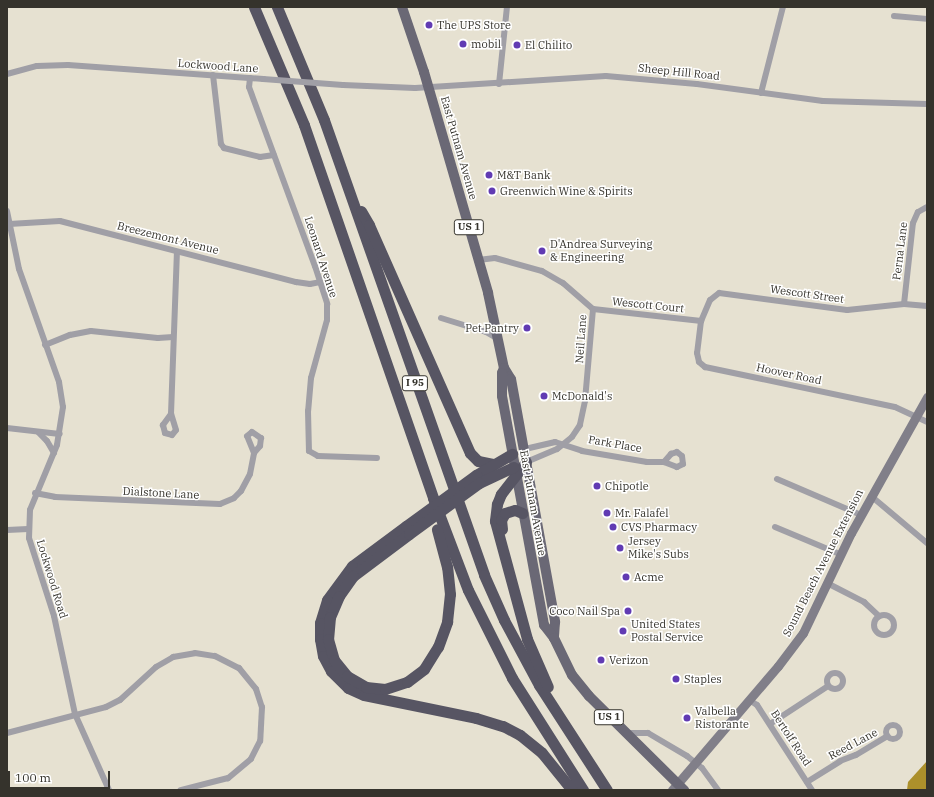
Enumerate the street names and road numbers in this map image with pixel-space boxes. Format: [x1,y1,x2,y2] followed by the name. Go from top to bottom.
[177,57,259,75] street label: Lockwood Lane
[638,61,720,83] street label: Sheep Hill Road
[438,95,480,201] street label: East Putnam Avenue
[302,215,340,299] street label: Leonard Avenue
[116,219,220,257] street label: Breezemont Avenue
[453,219,485,235] road number: US 1
[890,221,910,281] street label: Perna Lane
[769,282,845,306] street label: Wescott Street
[611,295,685,315] street label: Wescott Court
[573,314,589,364] street label: Neil Lane
[755,361,823,387] street label: Hoover Road
[401,375,429,391] road number: I 95
[587,433,643,455] street label: Park Place
[517,449,549,557] street label: East Putnam Avenue
[122,484,200,502] street label: Dialstone Lane
[780,487,866,639] street label: Sound Beach Avenue Extension
[34,538,70,620] street label: Lockwood Road
[768,707,814,769] street label: Bertolf Road
[593,709,625,725] road number: US 1
[826,726,880,762] street label: Reed Lane

